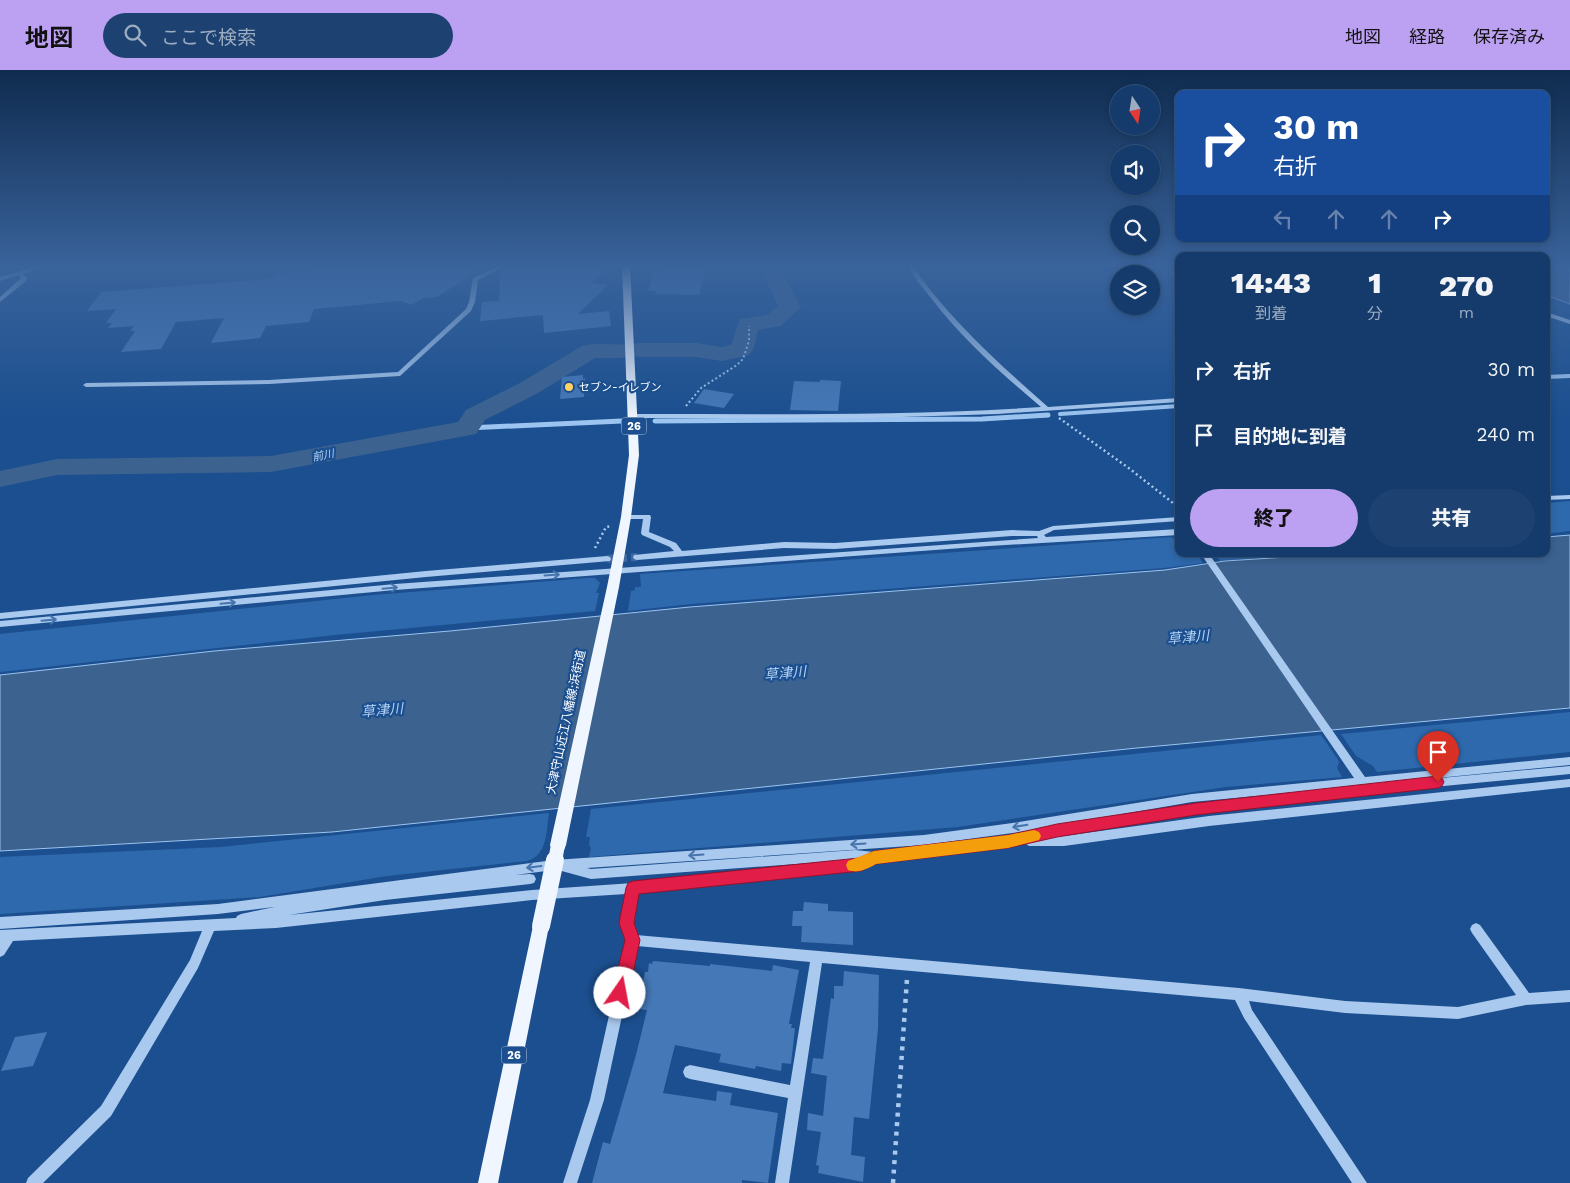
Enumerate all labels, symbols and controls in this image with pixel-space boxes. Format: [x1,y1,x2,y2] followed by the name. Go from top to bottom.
[103,13,453,58] search box
[121,21,149,49] icon: search
[25,24,73,52] text: 地図
[161,26,256,49] text: ここで検索
[1345,26,1381,47] text: 地図
[1409,26,1445,47] text: 経路
[1473,26,1545,47] text: 保存済み
[1110,85,1160,135] north arrow
[1110,85,1160,315] map controls
[1273,106,1359,148] text: 30 m
[1190,110,1255,175] icon: right
[1110,145,1160,195] button: sound
[1273,154,1317,179] text: 右折
[1110,205,1160,255] button: search
[1269,205,1297,233] icon: left
[1322,205,1350,233] icon: ahead
[1375,205,1403,233] icon: ahead
[1428,205,1456,233] icon: right
[1110,265,1160,315] button: layers
[1231,265,1311,300] text: 14:43
[1368,265,1382,300] text: 1
[1439,268,1494,303] text: 270
[1459,303,1474,322] text: m
[1255,304,1287,323] text: 到着
[1367,304,1383,323] text: 分
[1190,356,1218,384] icon: right
[1488,358,1535,381] text: 30 m
[1233,360,1271,383] text: 右折
[563,381,575,393] marker: セブン-イレブン
[579,381,662,394] place label: セブン-イレブン
[622,418,646,434] road number: 26
[1190,421,1218,449] icon: arrive
[1476,423,1535,446] text: 240 m
[1233,425,1347,448] text: 目的地に到着
[311,447,336,464] water label: 前川
[1190,489,1358,547] button: 終了
[1368,489,1535,547] button: 共有
[543,571,559,580] one-way arrow
[381,583,397,592] one-way arrow
[219,598,235,608] one-way arrow
[40,616,56,625] one-way arrow
[1166,627,1212,647] water label: 草津川
[544,648,588,796] street label: 大津守山近江八幡線;浜街道
[763,663,809,683] water label: 草津川
[360,700,406,720] water label: 草津川
[1417,731,1459,782] pin
[1424,738,1452,766] icon: arrive
[1012,822,1028,832] one-way arrow
[851,840,867,849] one-way arrow
[689,850,705,860] one-way arrow
[527,862,543,872] one-way arrow
[593,966,645,1018] position arrow
[502,1046,526,1064] road number: 26

